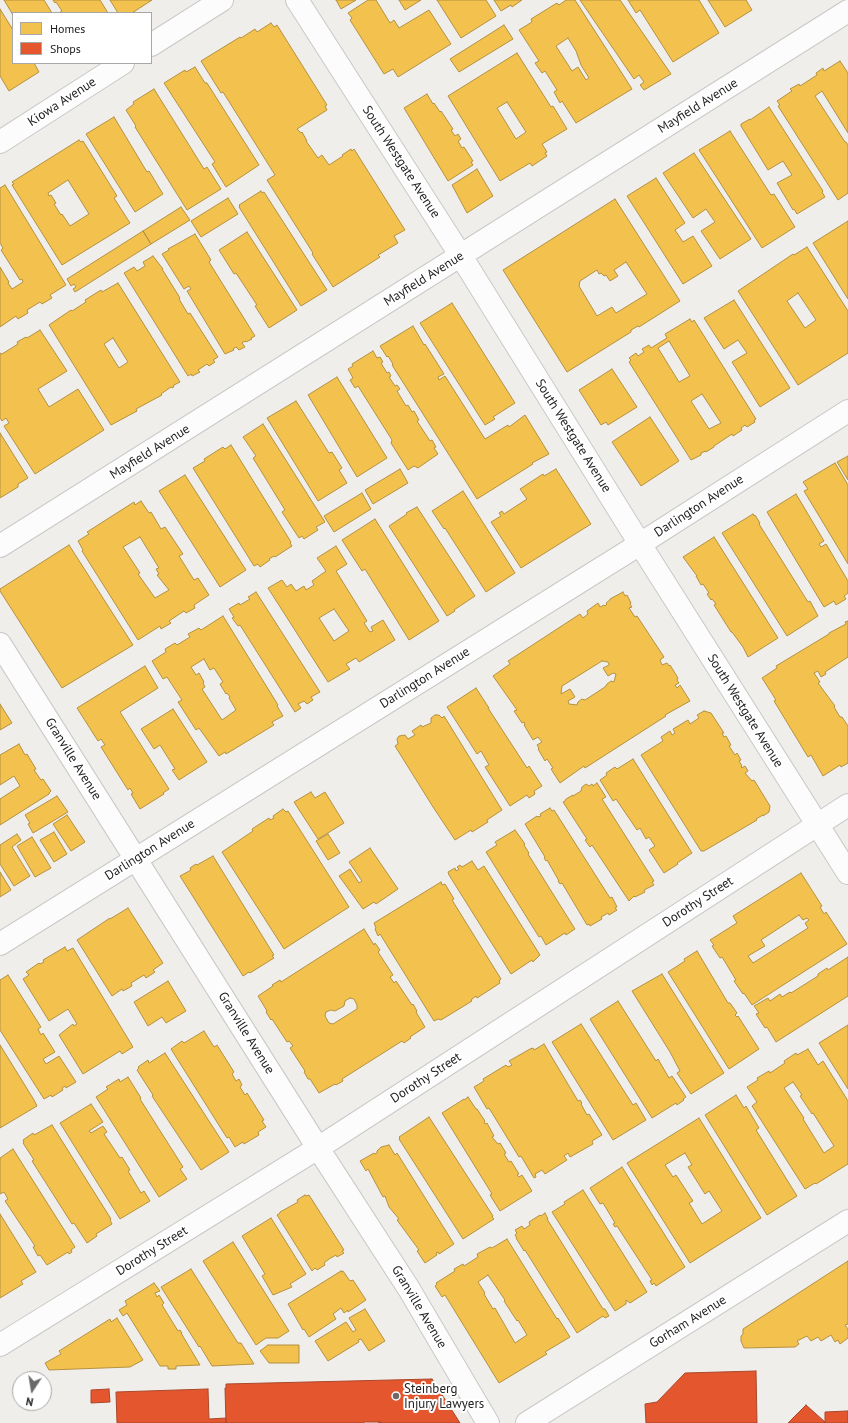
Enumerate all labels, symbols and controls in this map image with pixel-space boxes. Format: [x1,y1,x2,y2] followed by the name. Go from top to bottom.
[12,12,152,64] legend
[50,21,85,36] text: Homes
[50,41,81,56] text: Shops
[25,74,99,130] street label: Kiowa Avenue
[655,75,741,137] street label: Mayfield Avenue
[359,103,443,221] street label: South Westgate Avenue
[381,248,467,310] street label: Mayfield Avenue
[532,376,614,496] street label: South Westgate Avenue
[107,421,193,483] street label: Mayfield Avenue
[651,471,747,541] street label: Darlington Avenue
[377,644,473,712] street label: Darlington Avenue
[704,651,786,771] street label: South Westgate Avenue
[41,715,105,803] street label: Granville Avenue
[102,816,198,884] street label: Darlington Avenue
[660,873,736,931] street label: Dorothy Street
[214,989,278,1077] street label: Granville Avenue
[388,1049,464,1107] street label: Dorothy Street
[113,1223,191,1279] street label: Dorothy Street
[388,1263,450,1351] street label: Granville Avenue
[647,1292,729,1352] street label: Gorham Avenue
[12,1371,52,1411] north arrow
[404,1381,484,1412] place label: Steinberg Injury Lawyers
[391,1391,401,1401] marker: Steinberg Injury Lawyers
[25,1394,35,1409] text: N

